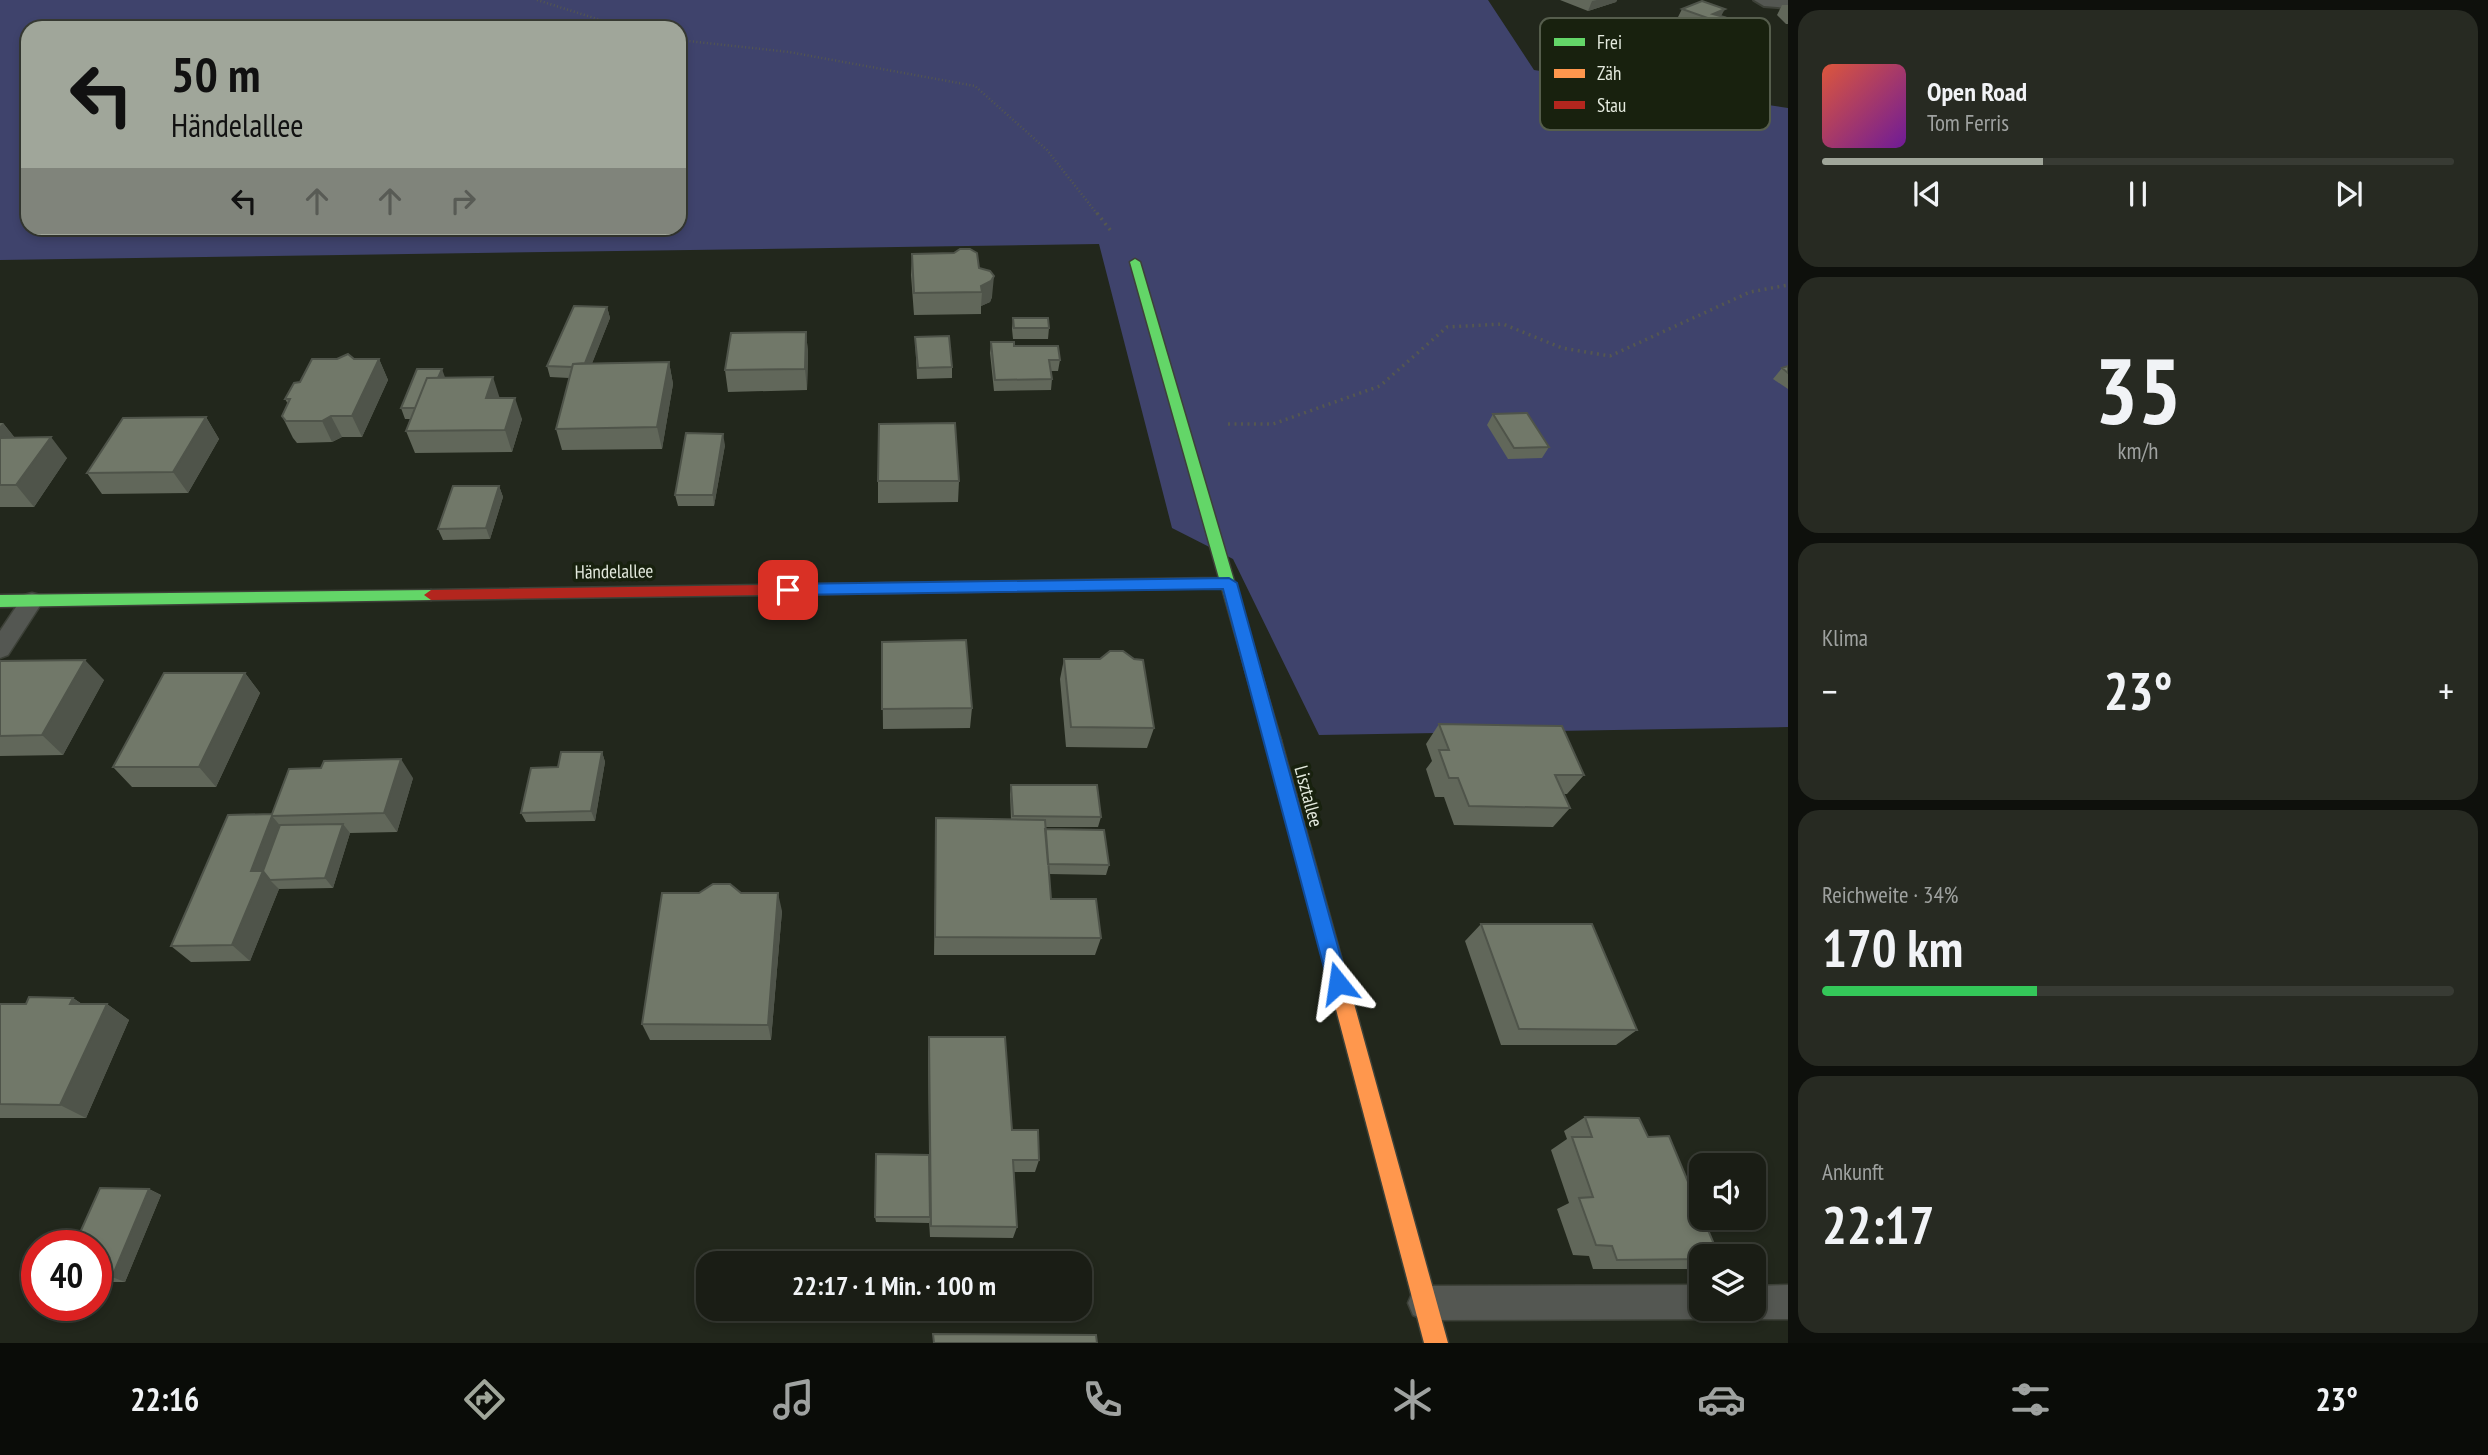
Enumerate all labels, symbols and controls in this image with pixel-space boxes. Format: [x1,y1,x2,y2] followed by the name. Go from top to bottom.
[1540,18,1770,130] legend
[1597,30,1622,54] text: Frei
[171,42,260,106] text: 50 m
[56,49,147,140] icon: left
[1597,61,1621,85] text: Zäh
[1927,75,2027,108] text: Open Road
[1597,93,1626,117] text: Stau
[171,104,303,146] text: Händelallee
[1927,108,2009,137] text: Tom Ferris
[1908,175,1946,213] icon: previous
[2119,175,2157,213] icon: pause
[2330,175,2368,213] icon: next
[225,182,263,220] icon: left
[298,182,336,220] icon: ahead
[371,182,409,220] icon: ahead
[444,182,482,220] icon: right
[2095,331,2182,449] text: 35
[2118,436,2158,465] text: km/h
[574,558,654,584] street label: Händelallee
[758,560,818,620] pin
[769,571,807,609] icon: arrive
[1822,623,1868,652] text: Klima
[2104,657,2172,724] text: 23°
[1822,666,1838,715] text: −
[2438,666,2454,715] text: +
[1289,763,1329,829] street label: Lisztallee
[1822,880,1958,909] text: Reichweite · 34%
[1822,914,1963,981] text: 170 km
[1301,946,1375,1020] position arrow
[1689,1153,1766,1321] map controls
[1689,1153,1766,1230] button: sound
[1822,1157,1884,1186] text: Ankunft
[1822,1191,1934,1258] text: 22:17
[21,1230,112,1321] speed limit sign: 40
[1689,1244,1766,1321] button: layers
[792,1269,996,1302] text: 22:17 · 1 Min. · 100 m
[460,1375,509,1424] icon: directions
[769,1375,818,1424] icon: music
[1078,1375,1127,1424] icon: phone
[1388,1375,1437,1424] icon: climate
[1697,1375,1746,1424] icon: car
[2006,1375,2055,1424] icon: filters
[130,1378,199,1420] text: 22:16
[2316,1378,2358,1420] text: 23°

